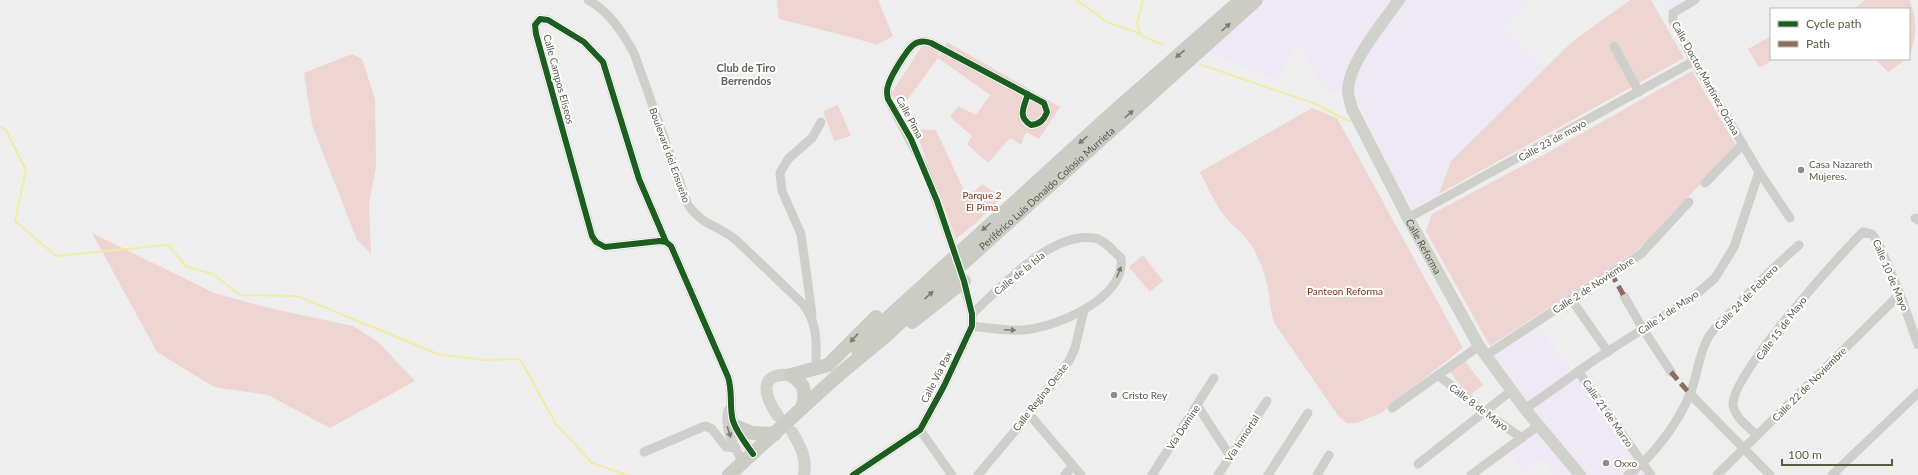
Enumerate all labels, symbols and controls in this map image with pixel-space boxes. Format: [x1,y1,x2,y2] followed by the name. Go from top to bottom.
[1770,8,1910,60] legend
[1806,16,1861,31] text: Cycle path
[1670,19,1742,137] street label: Calle Doctor Martínez Ochoa
[1220,23,1231,32] one-way arrow
[541,33,577,125] street label: Calle Campos Eliseos
[1806,36,1830,51] text: Path
[1175,49,1185,58] one-way arrow
[716,61,776,87] district label: Club de Tiro Berrendos
[894,94,926,140] street label: Calle Pima
[647,106,693,204] street label: Boulevard del Ensueño
[1124,110,1134,119] one-way arrow
[1516,116,1588,164] street label: Calle 23 de mayo
[976,124,1117,252] street label: Periférico Luis Donaldo Colosio Murrieta
[1078,135,1088,145] one-way arrow
[1809,158,1872,182] place label: Casa Nazareth Mujeres.
[1796,165,1806,175] marker: Casa Nazareth Mujeres.
[962,189,1002,213] park label: Parque 2 El Pima
[1404,217,1444,276] street label: Calle Reforma
[981,223,992,232] one-way arrow
[1871,237,1912,313] street label: Calle 10 de Mayo
[991,249,1047,297] street label: Calle de la Isla
[1550,254,1636,316] street label: Calle 2 de Noviembre
[1712,262,1780,332] street label: Calle 24 de Febrero
[1116,266,1122,278] one-way arrow
[1307,285,1383,297] park label: Panteon Reforma
[1635,287,1701,337] street label: Calle 1 de Mayo
[924,291,934,300] one-way arrow
[1753,294,1809,362] street label: Calle 15 de Mayo
[1004,327,1017,333] one-way arrow
[850,333,859,344] one-way arrow
[1769,344,1849,424] street label: Calle 22 de Noviembre
[918,349,954,405] street label: Calle Vía Pax
[1010,361,1070,433] street label: Calle Regina Oeste
[1580,377,1636,449] street label: Calle 21 de Marzo
[1447,381,1511,433] street label: Calle 8 de Mayo
[1122,389,1168,401] place label: Cristo Rey
[1109,390,1119,400] marker: Cristo Rey
[1164,402,1202,452] street label: Vía Domine
[1222,412,1262,464] street label: Vía Inmortal
[726,426,732,438] one-way arrow
[1782,441,1892,467] scale bar
[1788,447,1822,462] text: 100 m
[1614,457,1638,469] place label: Oxxo
[1601,458,1611,468] marker: Oxxo

